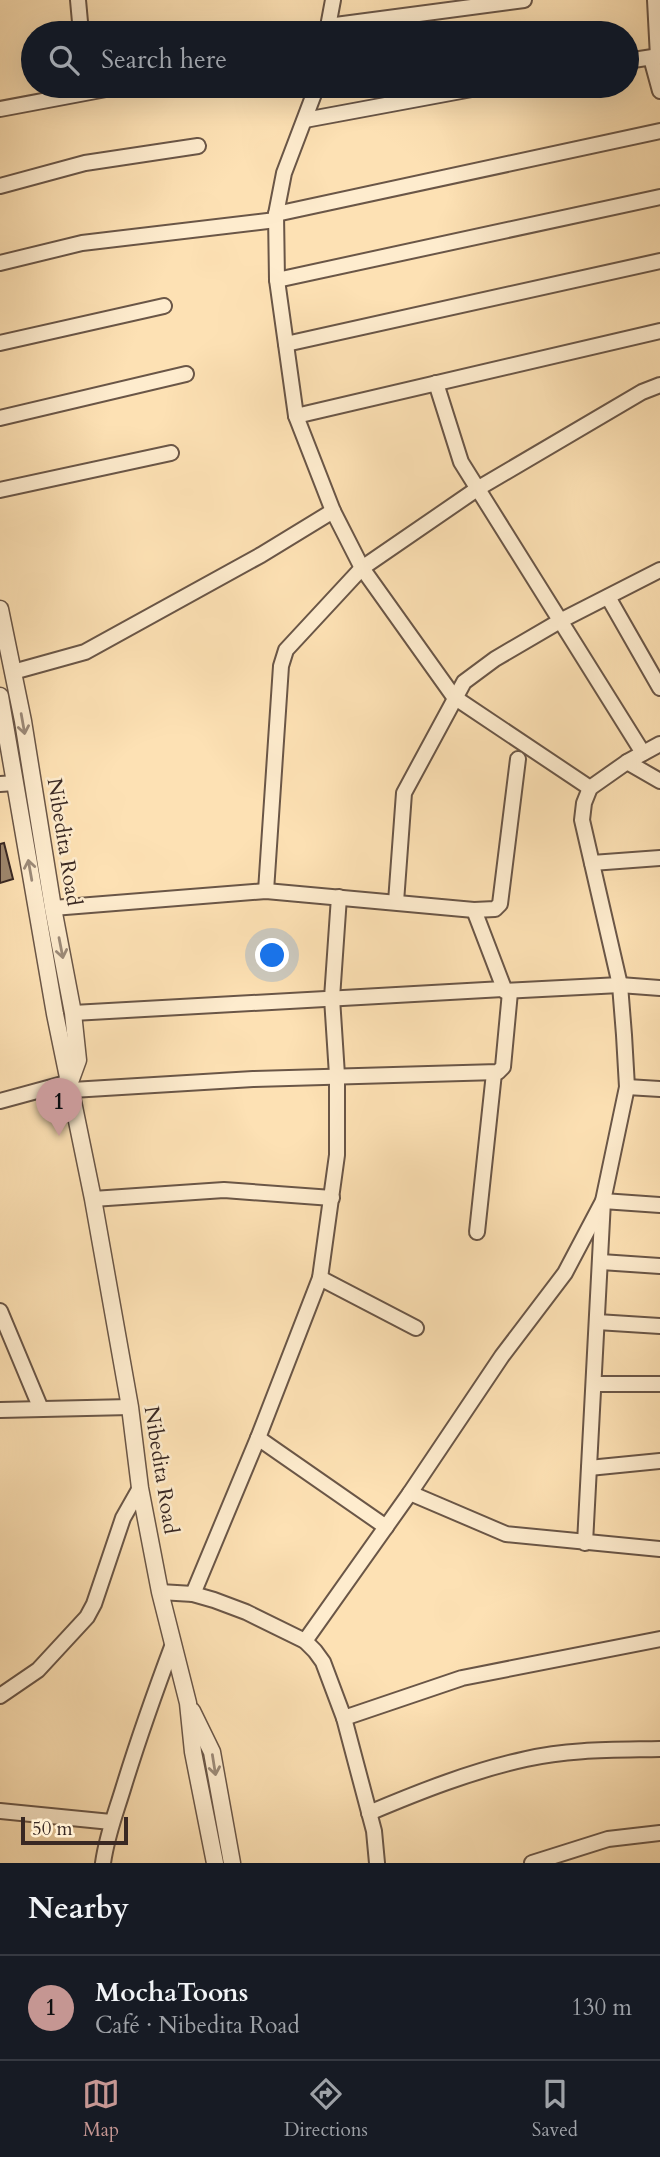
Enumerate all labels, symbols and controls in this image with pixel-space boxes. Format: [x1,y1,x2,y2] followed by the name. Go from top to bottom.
[21,21,639,98] search box
[45,41,83,79] icon: search
[101,42,227,77] text: Search here
[17,712,30,735] one-way arrow
[40,776,88,908] street label: Nibedita Road
[23,860,36,882] one-way arrow
[54,936,68,959] one-way arrow
[255,938,289,972] your location
[36,1078,82,1136] pin: 1
[137,1404,185,1536] street label: Nibedita Road
[208,1754,221,1776] one-way arrow
[21,1814,128,1846] scale bar
[32,1816,73,1842] text: 50 m
[28,1888,129,1929] text: Nearby
[95,1975,248,2010] text: MochaToons
[45,1992,57,2023] text: 1
[571,1992,632,2023] text: 130 m
[95,2010,300,2041] text: Café · Nibedita Road
[82,2075,120,2143] tab: Map
[284,2075,368,2143] tab: Directions
[532,2075,578,2143] tab: Saved

